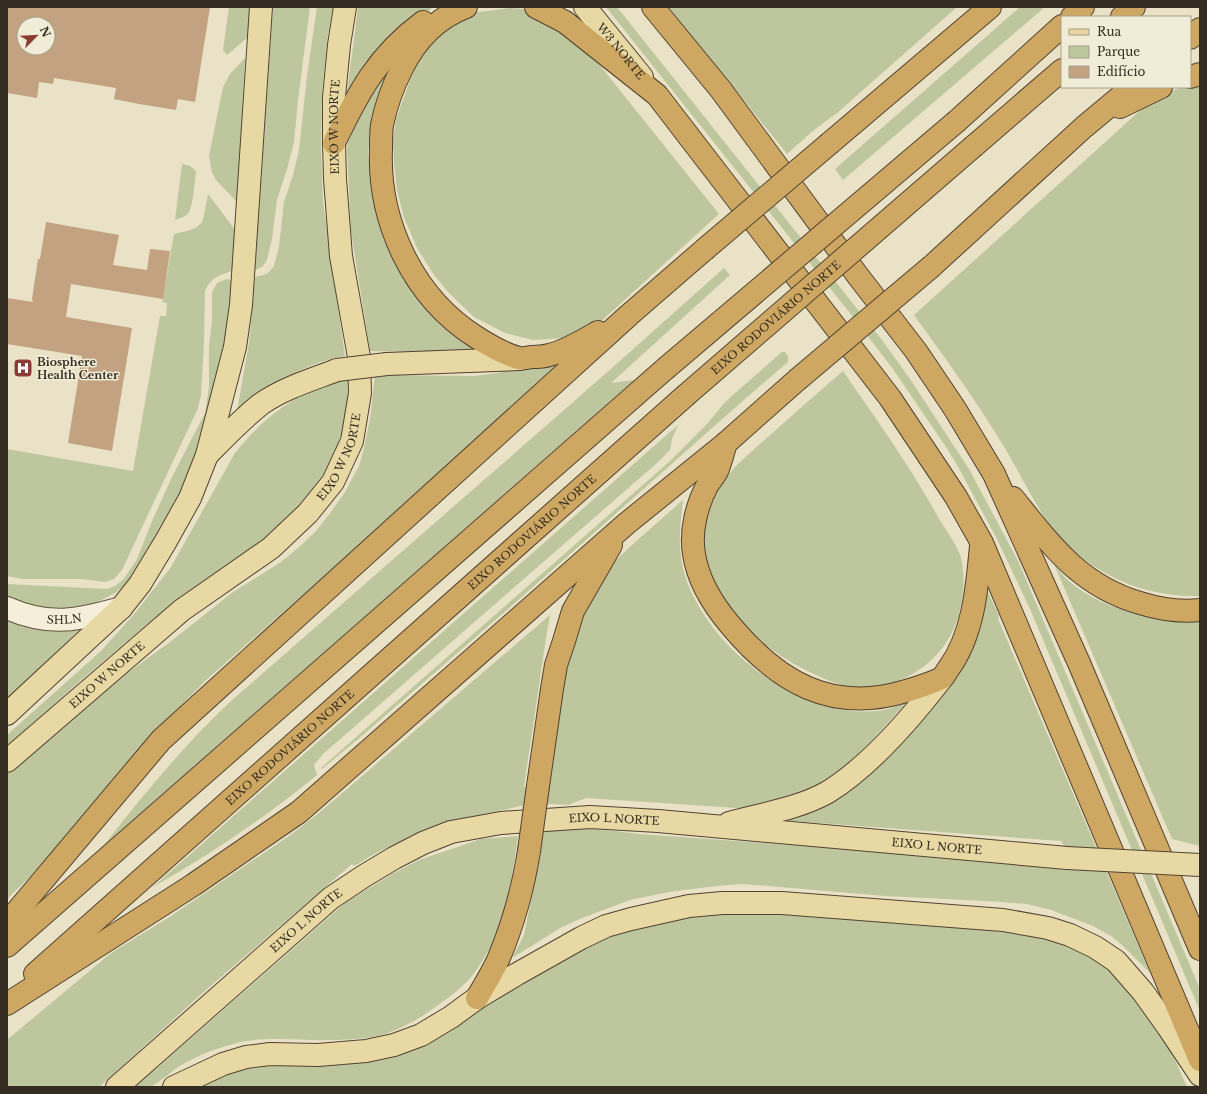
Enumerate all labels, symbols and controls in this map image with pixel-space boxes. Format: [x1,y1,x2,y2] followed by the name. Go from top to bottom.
[16,16,56,56] north arrow
[1061,16,1191,88] legend
[593,20,648,82] street label: W3 NORTE
[37,24,54,40] text: N
[1097,24,1121,39] text: Rua
[1097,44,1140,59] text: Parque
[1097,64,1145,79] text: Edifício
[327,79,343,175] street label: EIXO W NORTE
[708,258,843,377] street label: EIXO RODOVIÁRIO NORTE
[37,355,119,382] place label: Biosphere Health Center
[12,357,34,379] hospital icon: Biosphere Health Center
[314,412,364,504] street label: EIXO W NORTE
[465,471,599,593] street label: EIXO RODOVIÁRIO NORTE
[46,611,83,627] street label: SHLN
[66,638,148,711] street label: EIXO W NORTE
[223,687,357,808] street label: EIXO RODOVIÁRIO NORTE
[568,810,660,828] street label: EIXO L NORTE
[891,835,983,857] street label: EIXO L NORTE
[267,886,345,956] street label: EIXO L NORTE

